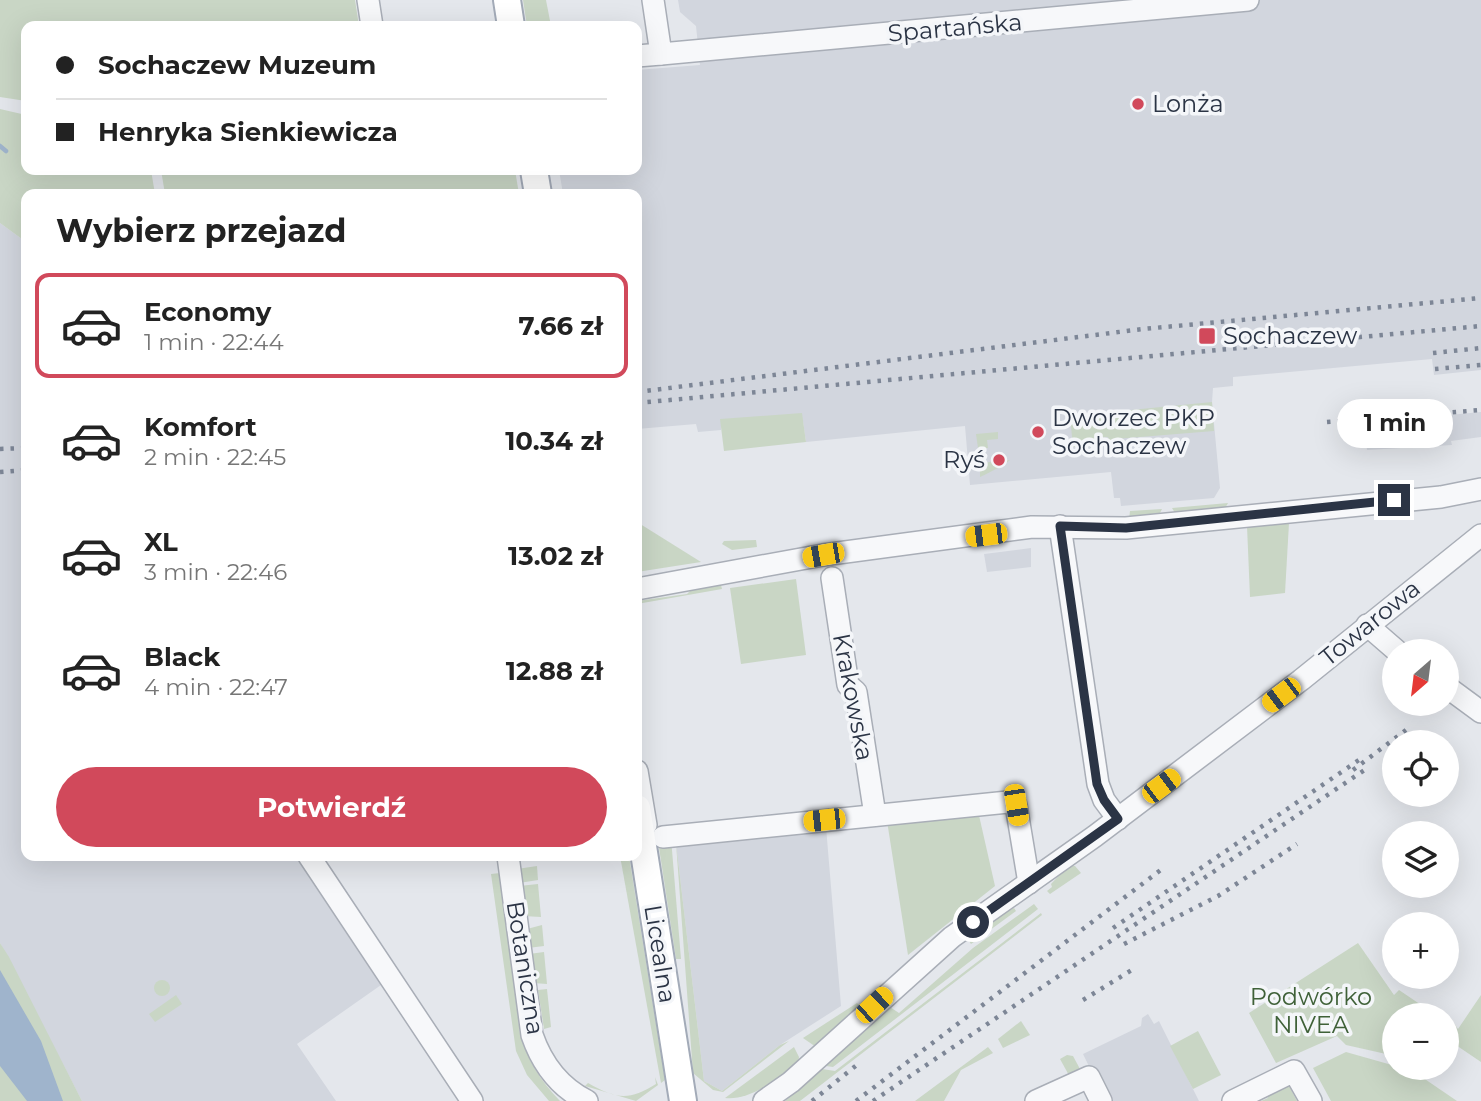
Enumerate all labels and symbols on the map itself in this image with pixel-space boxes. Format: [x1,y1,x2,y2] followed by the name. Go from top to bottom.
[887,7,1023,48] street label: Spartańska
[1152,89,1224,118] place label: Lonża
[1130,96,1146,112] marker: Lonża
[1223,321,1357,350] place label: Sochaczew
[1197,326,1217,346] marker: Sochaczew
[1336,398,1452,448] callout: 1 min
[1052,403,1215,460] place label: Dworzec PKP Sochaczew
[1030,424,1046,440] marker: Dworzec PKP Sochaczew
[943,445,985,474] place label: Ryś
[991,452,1007,468] marker: Ryś
[1378,484,1410,516] route end
[964,522,1009,548] car
[801,541,846,569] car
[1314,573,1426,672] street label: Towarowa
[827,631,880,763] street label: Krakowska
[1382,639,1460,716] north arrow
[1258,674,1305,716] car
[1138,765,1185,807] car
[1003,783,1030,827] car
[803,807,846,833] car
[501,899,550,1037] street label: Botaniczna
[638,903,683,1005] street label: Licealna
[957,906,989,938] route start
[1250,982,1372,1039] park label: Podwórko NIVEA
[852,983,897,1027] car

